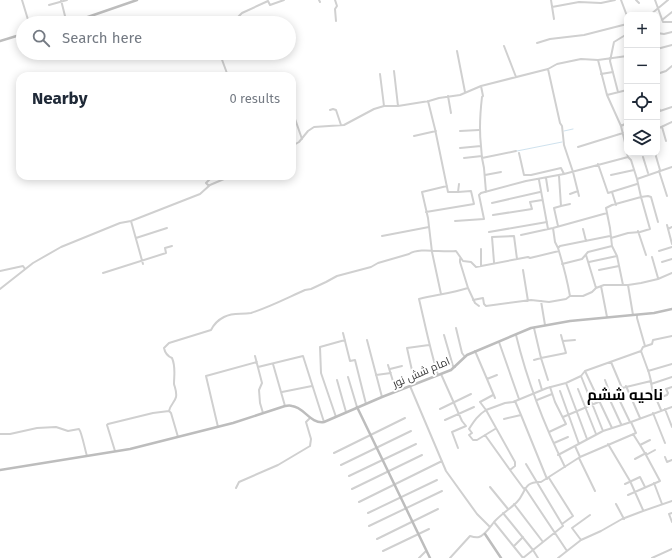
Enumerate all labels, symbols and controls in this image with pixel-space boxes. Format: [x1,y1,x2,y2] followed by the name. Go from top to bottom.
[624,12,660,156] map controls
[624,12,660,48] button: +
[16,16,296,60] search box
[30,27,52,49] icon: search
[62,29,142,47] text: Search here
[624,48,660,84] button: −
[624,84,660,120] button: locate
[32,88,87,109] text: Nearby
[229,91,280,106] text: 0 results
[624,120,660,156] button: layers
[390,355,452,392] street label: امام شش نور
[587,386,663,405] district label: ناحیه ششم

